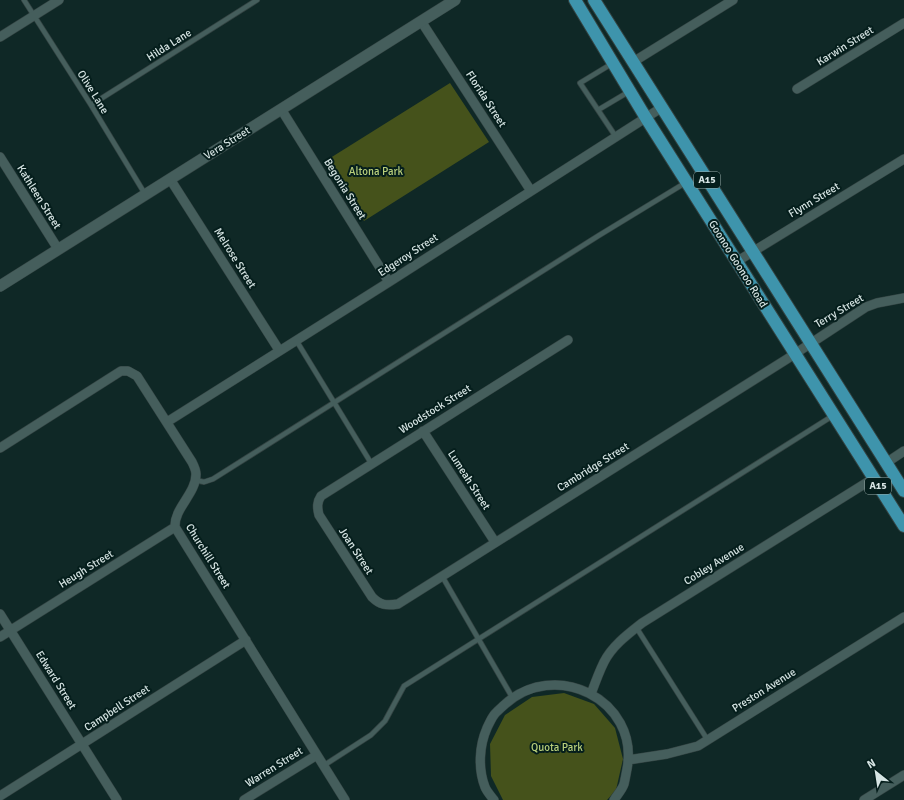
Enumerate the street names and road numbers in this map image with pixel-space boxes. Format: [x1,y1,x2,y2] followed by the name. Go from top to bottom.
[814,23,876,69] street label: Karwin Street
[144,26,194,64] street label: Hilda Lane
[75,68,111,116] street label: Olive Lane
[463,68,509,130] street label: Florida Street
[202,124,253,162] street label: Vera Street
[321,156,369,222] street label: Begonia Street
[14,163,64,232] street label: Kathleen Street
[694,172,720,188] road number: A15
[786,180,842,220] street label: Flynn Street
[706,218,770,310] street label: Goonoo Goonoo Road
[211,225,259,291] street label: Melrose Street
[376,231,441,279] street label: Edgeroy Street
[812,291,866,331] street label: Terry Street
[397,382,473,436] street label: Woodstock Street
[555,440,631,494] street label: Cambridge Street
[445,448,493,512] street label: Lumeah Street
[865,478,891,494] road number: A15
[183,521,233,591] street label: Churchill Street
[336,525,376,577] street label: Joan Street
[681,540,747,588] street label: Cobley Avenue
[56,547,116,591] street label: Heugh Street
[33,648,79,712] street label: Edward Street
[730,665,798,715] street label: Preston Avenue
[82,682,152,734] street label: Campbell Street
[243,744,305,790] street label: Warren Street

